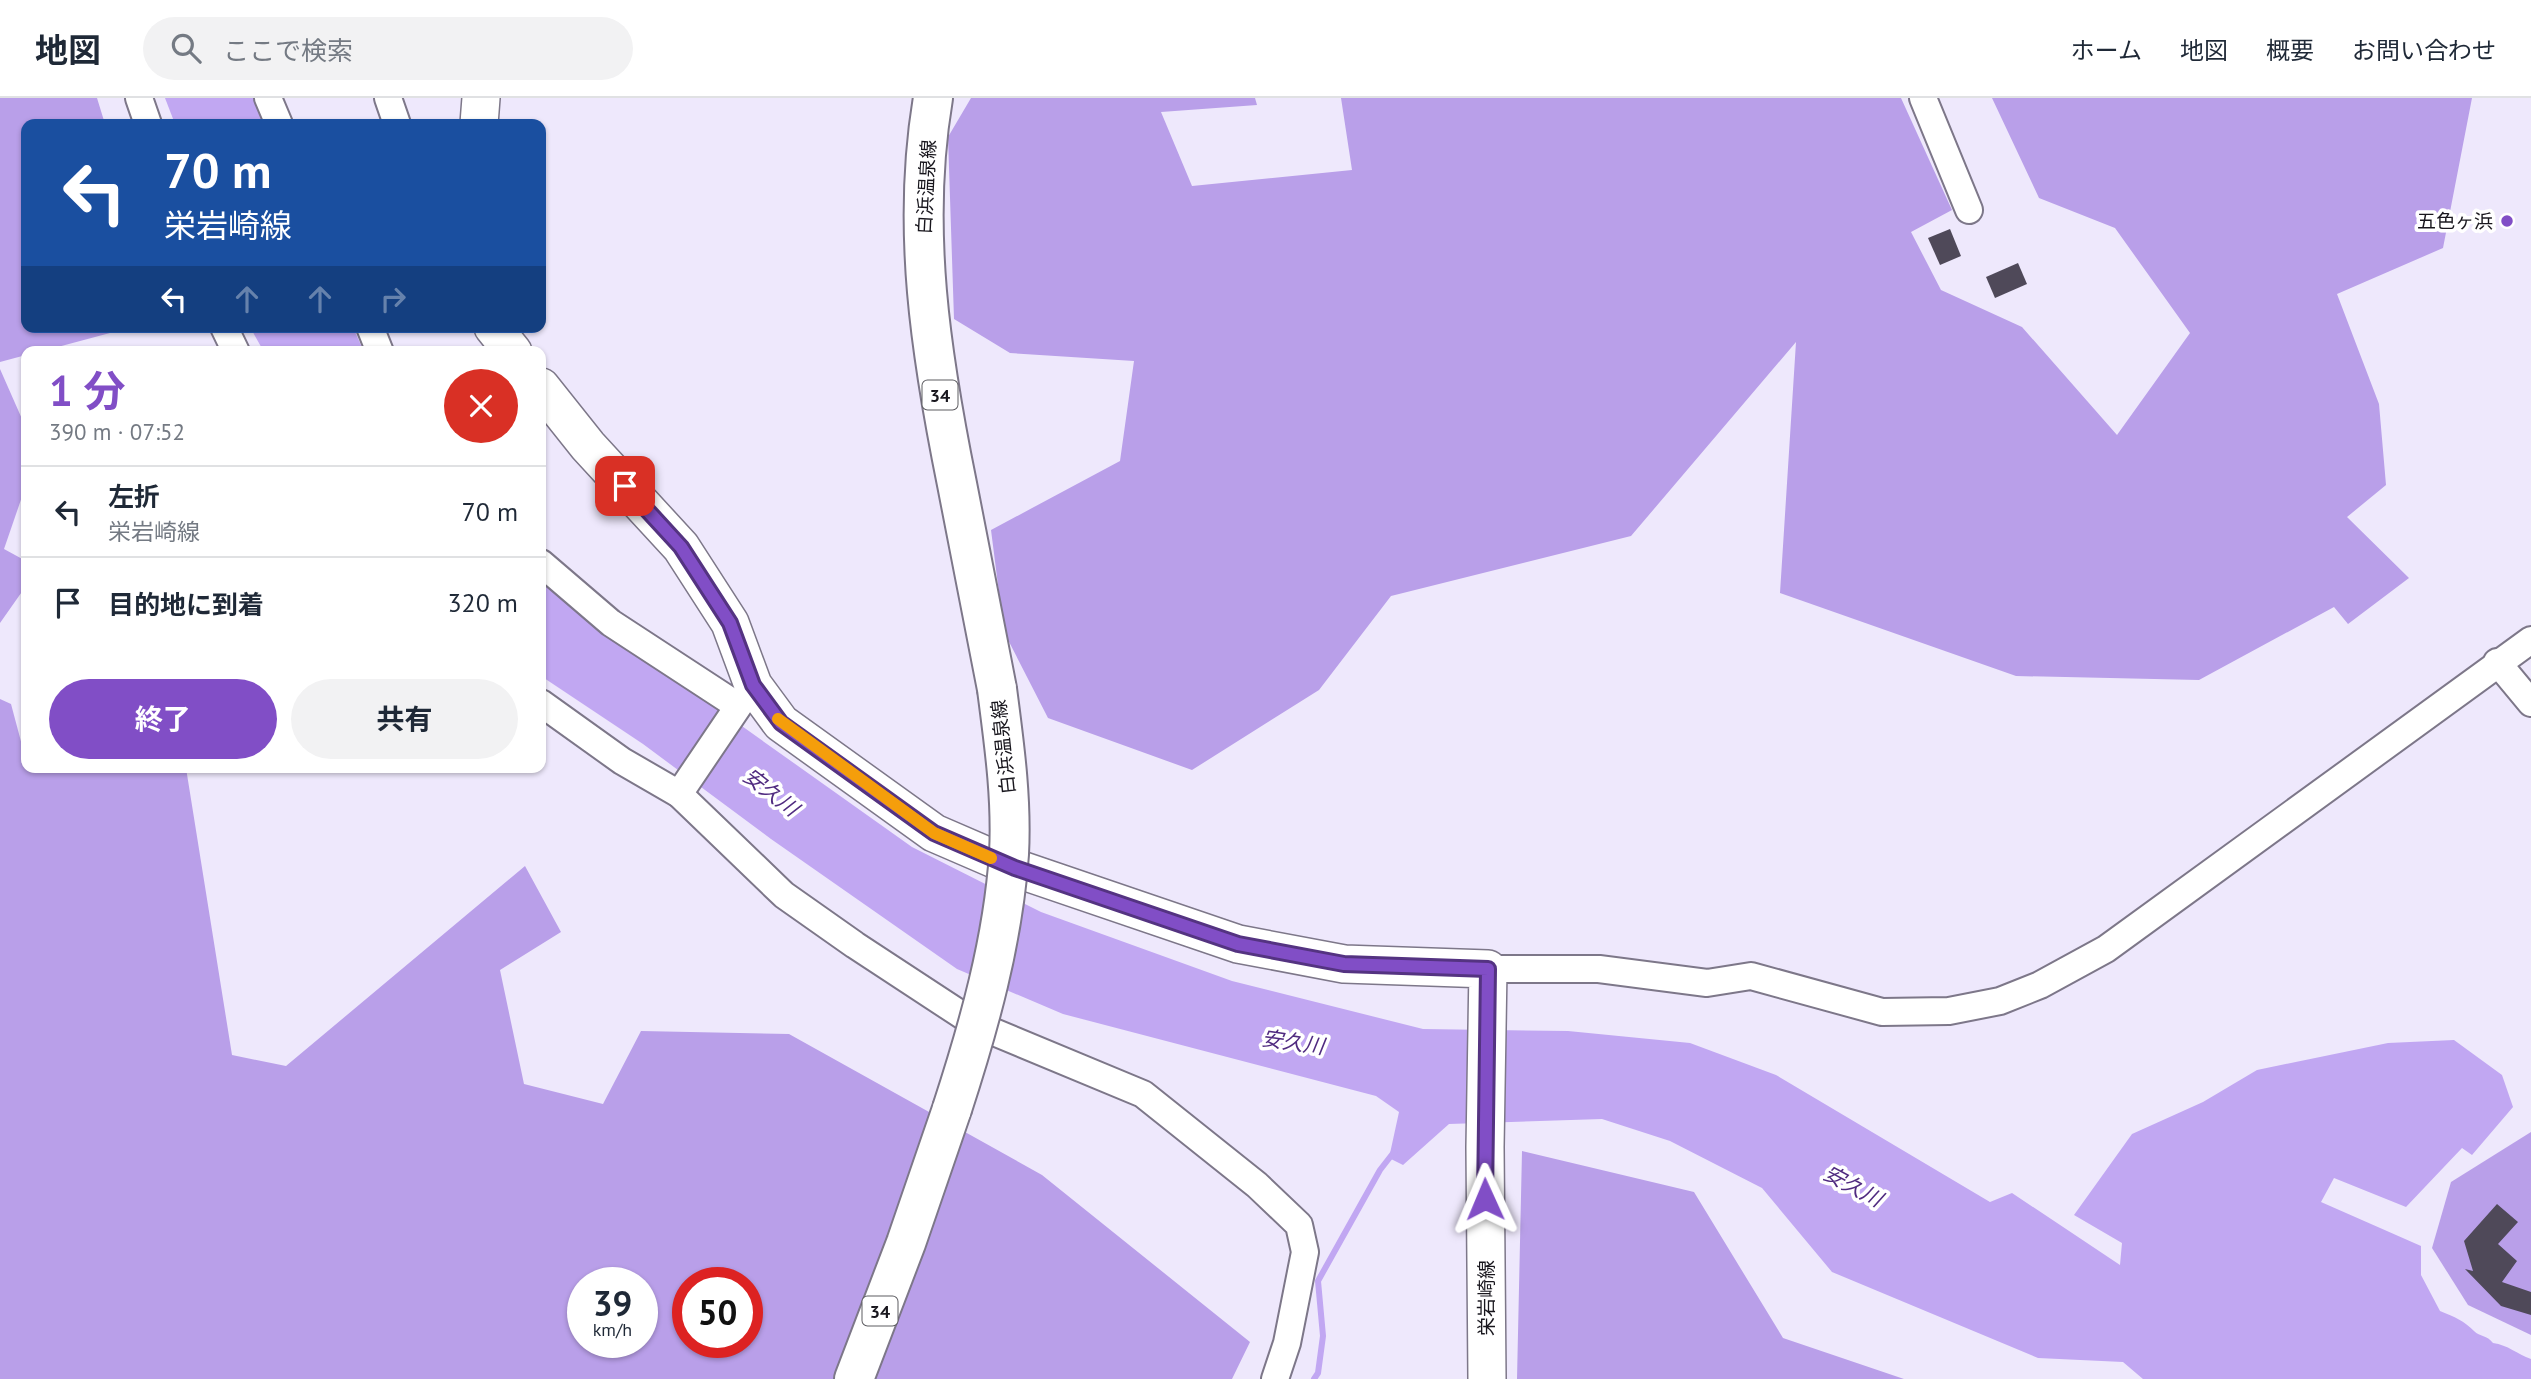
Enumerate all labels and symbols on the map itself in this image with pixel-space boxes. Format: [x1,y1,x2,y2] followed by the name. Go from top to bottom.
[912,139,940,235] street label: 白浜温泉線
[2417,209,2493,233] place label: 五色ヶ浜
[2499,213,2515,229] marker: 五色ヶ浜
[922,380,958,410] road number: 34
[595,456,655,516] pin
[986,698,1020,796] street label: 白浜温泉線
[738,762,806,823] water label: 安久川
[1260,1024,1328,1060] water label: 安久川
[1819,1159,1889,1214] water label: 安久川
[1448,1162,1522,1236] position arrow
[1474,1260,1498,1336] street label: 栄岩崎線
[672,1267,763,1358] speed limit sign: 50
[862,1296,898,1326] road number: 34

